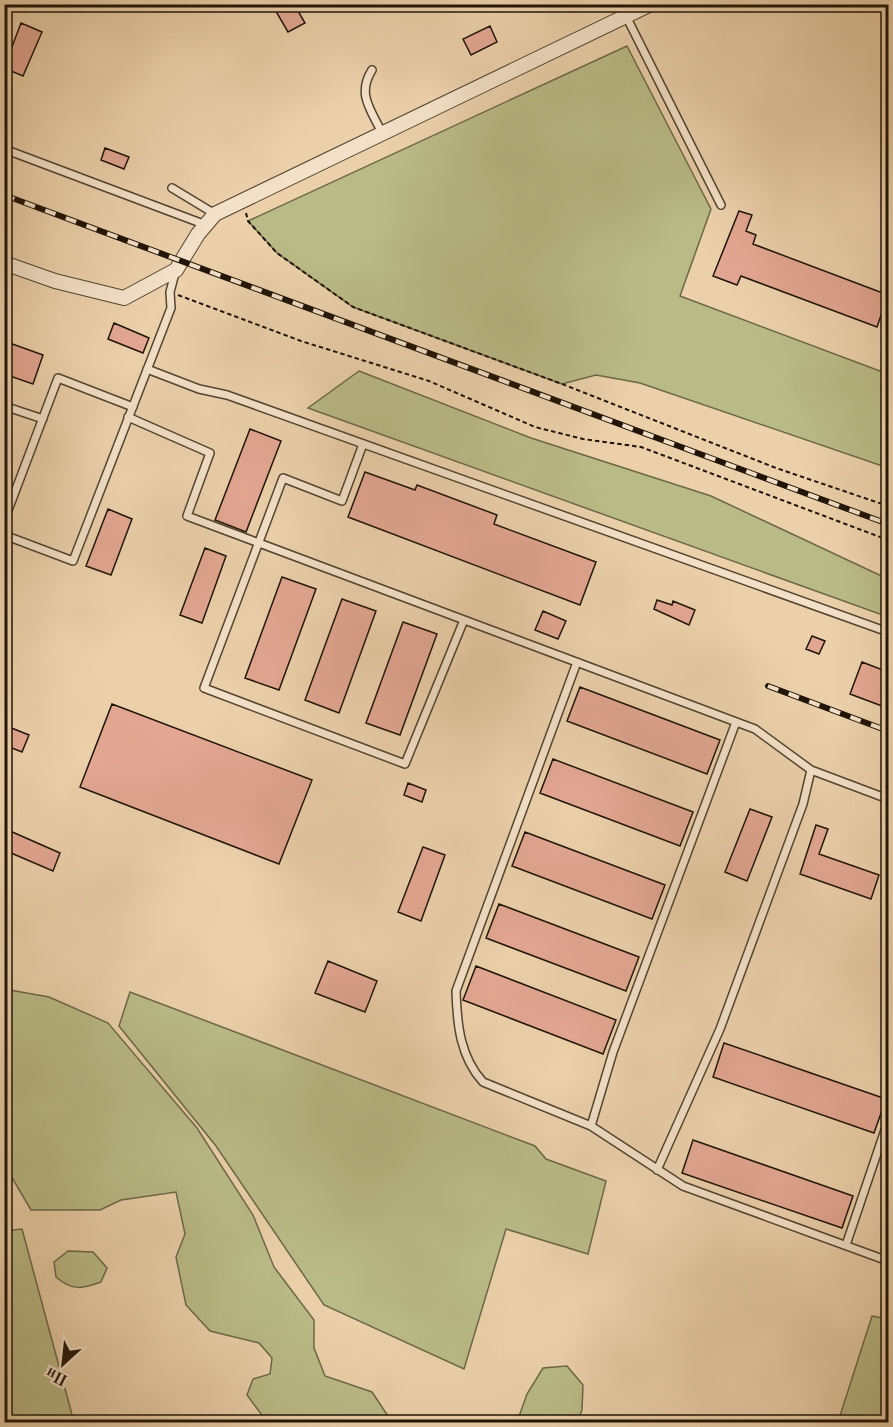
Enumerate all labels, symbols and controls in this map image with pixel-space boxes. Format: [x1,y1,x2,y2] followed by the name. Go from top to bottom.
[33,1334,93,1394] north arrow
[44,1363,71,1388] text: Пн

